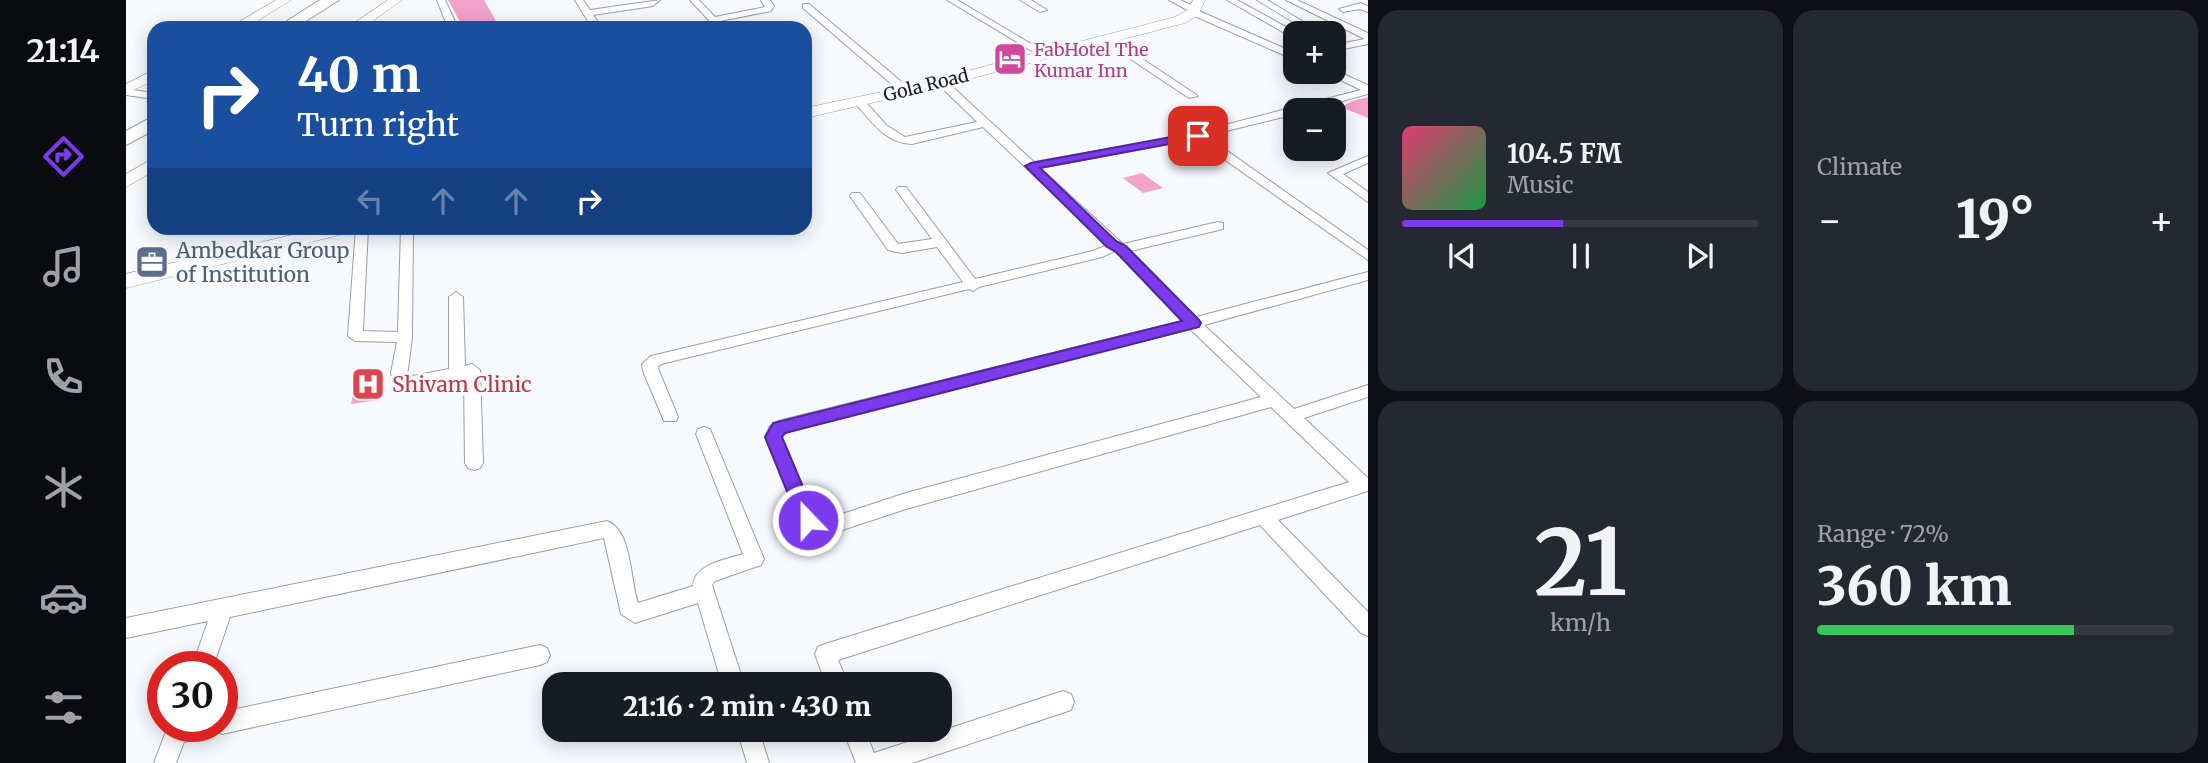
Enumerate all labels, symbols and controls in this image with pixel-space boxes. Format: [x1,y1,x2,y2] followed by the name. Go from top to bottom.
[1283,21,1346,161] map controls
[1283,21,1346,84] button: +
[26,31,100,71] text: 21:14
[1034,38,1149,82] place label: FabHotel The Kumar Inn
[991,40,1029,78] hotel icon: FabHotel The Kumar Inn
[297,44,421,105] text: 40 m
[182,49,273,140] icon: right
[881,63,971,107] street label: Gola Road
[1283,98,1346,161] button: −
[297,105,459,145] text: Turn right
[1168,106,1228,166] pin
[1179,117,1217,155] icon: arrive
[39,132,88,181] icon: directions
[1507,137,1622,170] text: 104.5 FM
[1817,152,1902,181] text: Climate
[1507,170,1574,199] text: Music
[351,182,389,220] icon: left
[424,182,462,220] icon: ahead
[497,182,535,220] icon: ahead
[570,182,608,220] icon: right
[1956,187,2035,252] text: 19°
[1817,197,1842,244] text: −
[2149,197,2174,244] text: +
[175,237,349,288] place label: Ambedkar Group of Institution
[1443,237,1481,275] icon: previous
[1562,237,1600,275] icon: pause
[1681,237,1719,275] icon: next
[39,242,88,291] icon: music
[133,243,171,281] office icon: Ambedkar Group of Institution
[39,352,88,401] icon: phone
[349,365,387,403] hospital icon: Shivam Clinic
[392,371,532,398] place label: Shivam Clinic
[39,463,88,512] icon: climate
[771,483,845,557] position arrow
[1534,505,1627,620] text: 21
[1817,519,1949,548] text: Range · 72%
[1817,554,2012,619] text: 360 km
[39,573,88,622] icon: car
[1550,608,1611,637] text: km/h
[147,651,238,742] speed limit sign: 30
[39,683,88,732] icon: filters
[623,690,871,723] text: 21:16 · 2 min · 430 m

